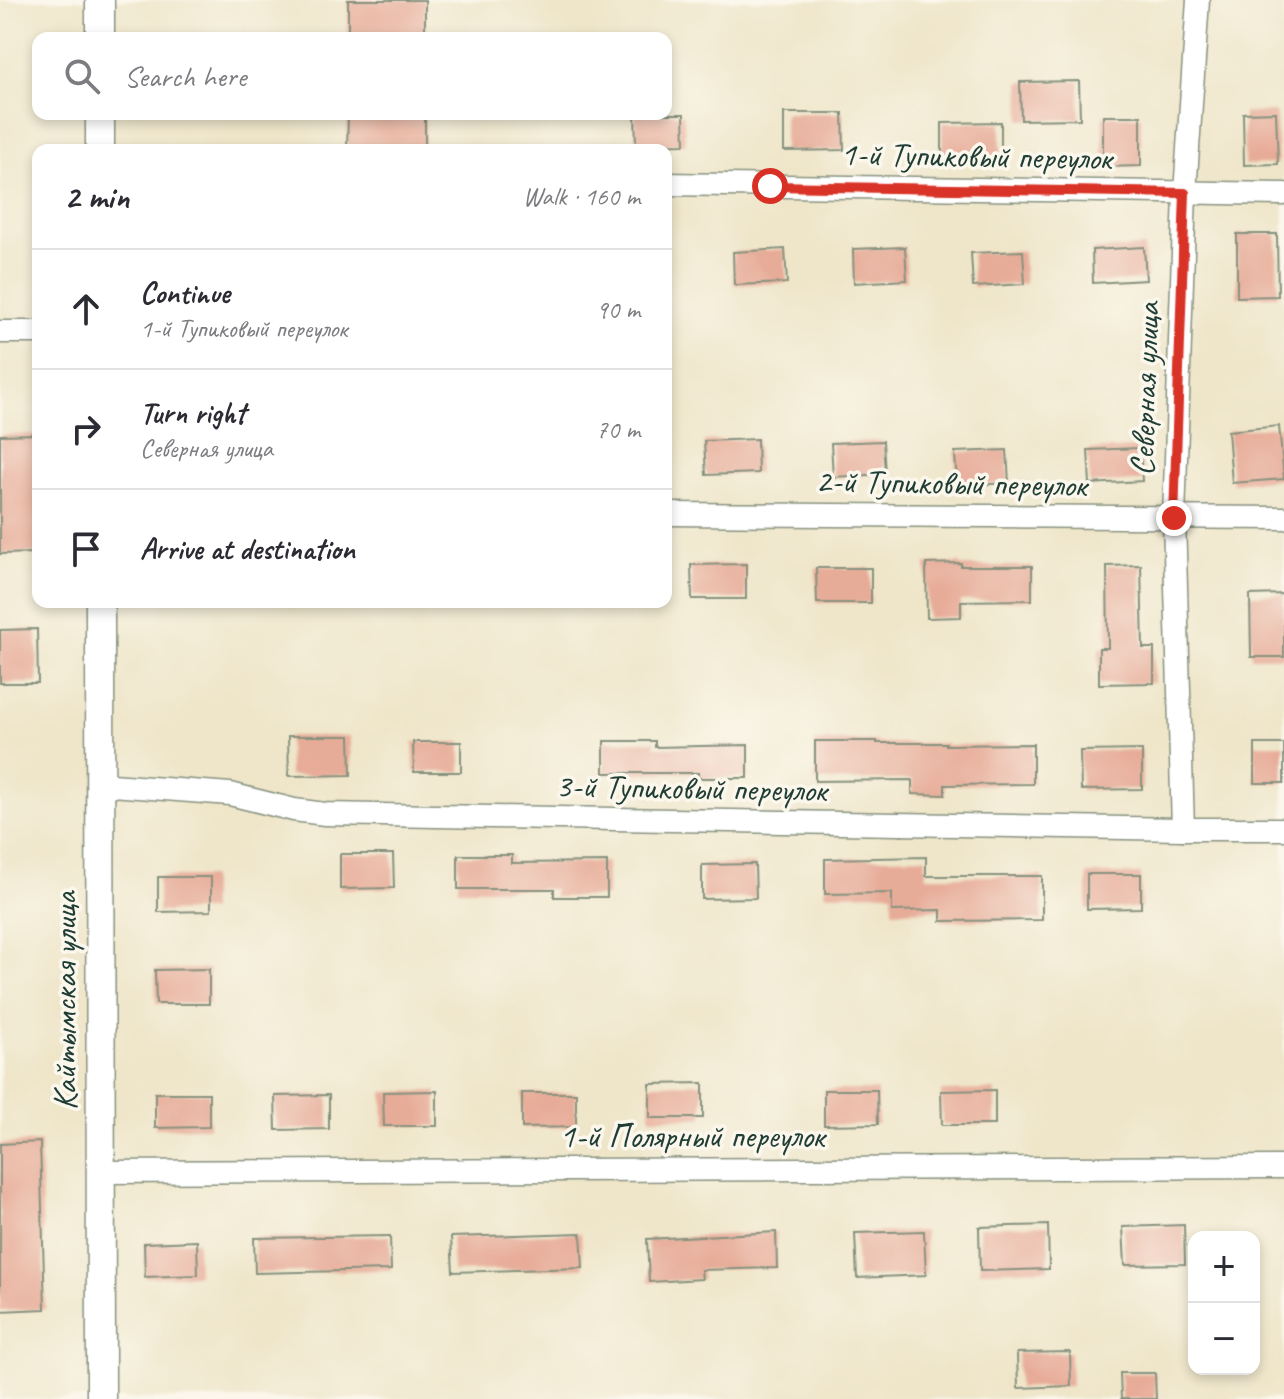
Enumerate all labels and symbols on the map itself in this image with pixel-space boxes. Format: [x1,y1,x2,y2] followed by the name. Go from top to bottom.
[840,132,1115,179] street label: 1-й Тупиковый переулок
[752,168,788,204] route start
[1120,299,1169,477] street label: Северная улица
[815,459,1090,506] street label: 2-й Тупиковый переулок
[1156,500,1192,536] route end
[555,764,830,811] street label: 3-й Тупиковый переулок
[43,889,86,1110] street label: Кайтымская улица
[560,1114,828,1157] street label: 1-й Полярный переулок

